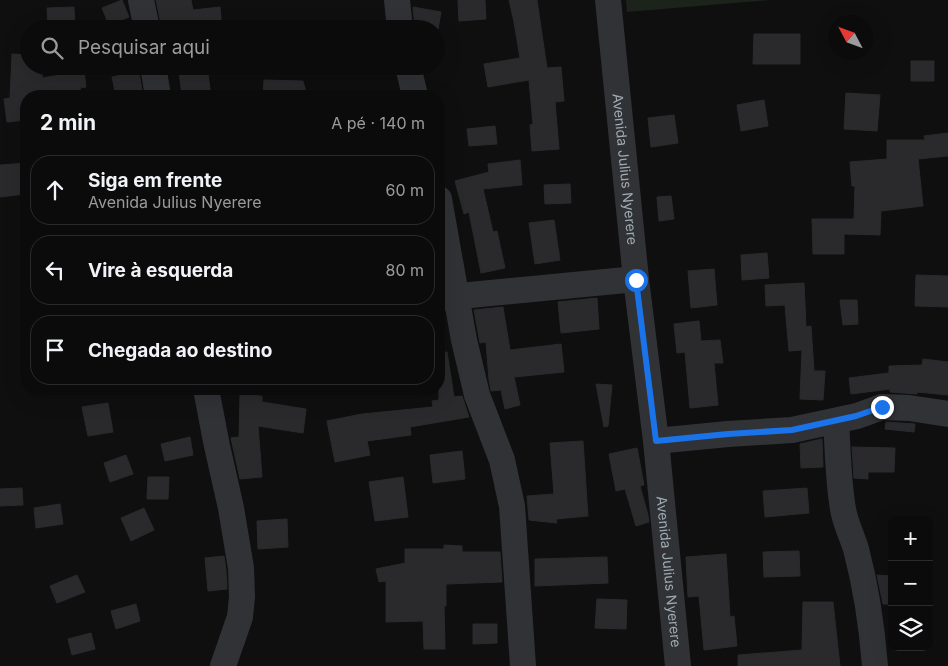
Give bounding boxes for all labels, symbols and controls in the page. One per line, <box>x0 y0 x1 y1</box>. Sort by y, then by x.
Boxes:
north arrow <box>828 15 873 60</box>
search box <box>20 20 445 75</box>
icon: search <box>38 34 66 62</box>
text: Pesquisar aqui <box>78 36 210 59</box>
street label: Avenida Julius Nyerere <box>609 93 642 246</box>
text: 2 min <box>40 110 96 135</box>
text: A pé · 140 m <box>331 113 425 133</box>
text: Siga em frente <box>88 169 222 192</box>
icon: ahead <box>41 176 69 204</box>
text: 60 m <box>385 180 424 200</box>
text: Avenida Julius Nyerere <box>88 192 262 212</box>
icon: left <box>41 256 69 284</box>
text: Vire à esquerda <box>88 259 233 282</box>
text: 80 m <box>385 260 424 280</box>
route start <box>625 269 648 292</box>
icon: arrive <box>41 336 69 364</box>
text: Chegada ao destino <box>88 339 272 362</box>
route end <box>871 396 894 419</box>
street label: Avenida Julius Nyerere <box>653 495 685 648</box>
map controls <box>888 516 933 651</box>
button: + <box>888 516 933 561</box>
button: − <box>888 561 933 606</box>
button: layers <box>888 606 933 651</box>

